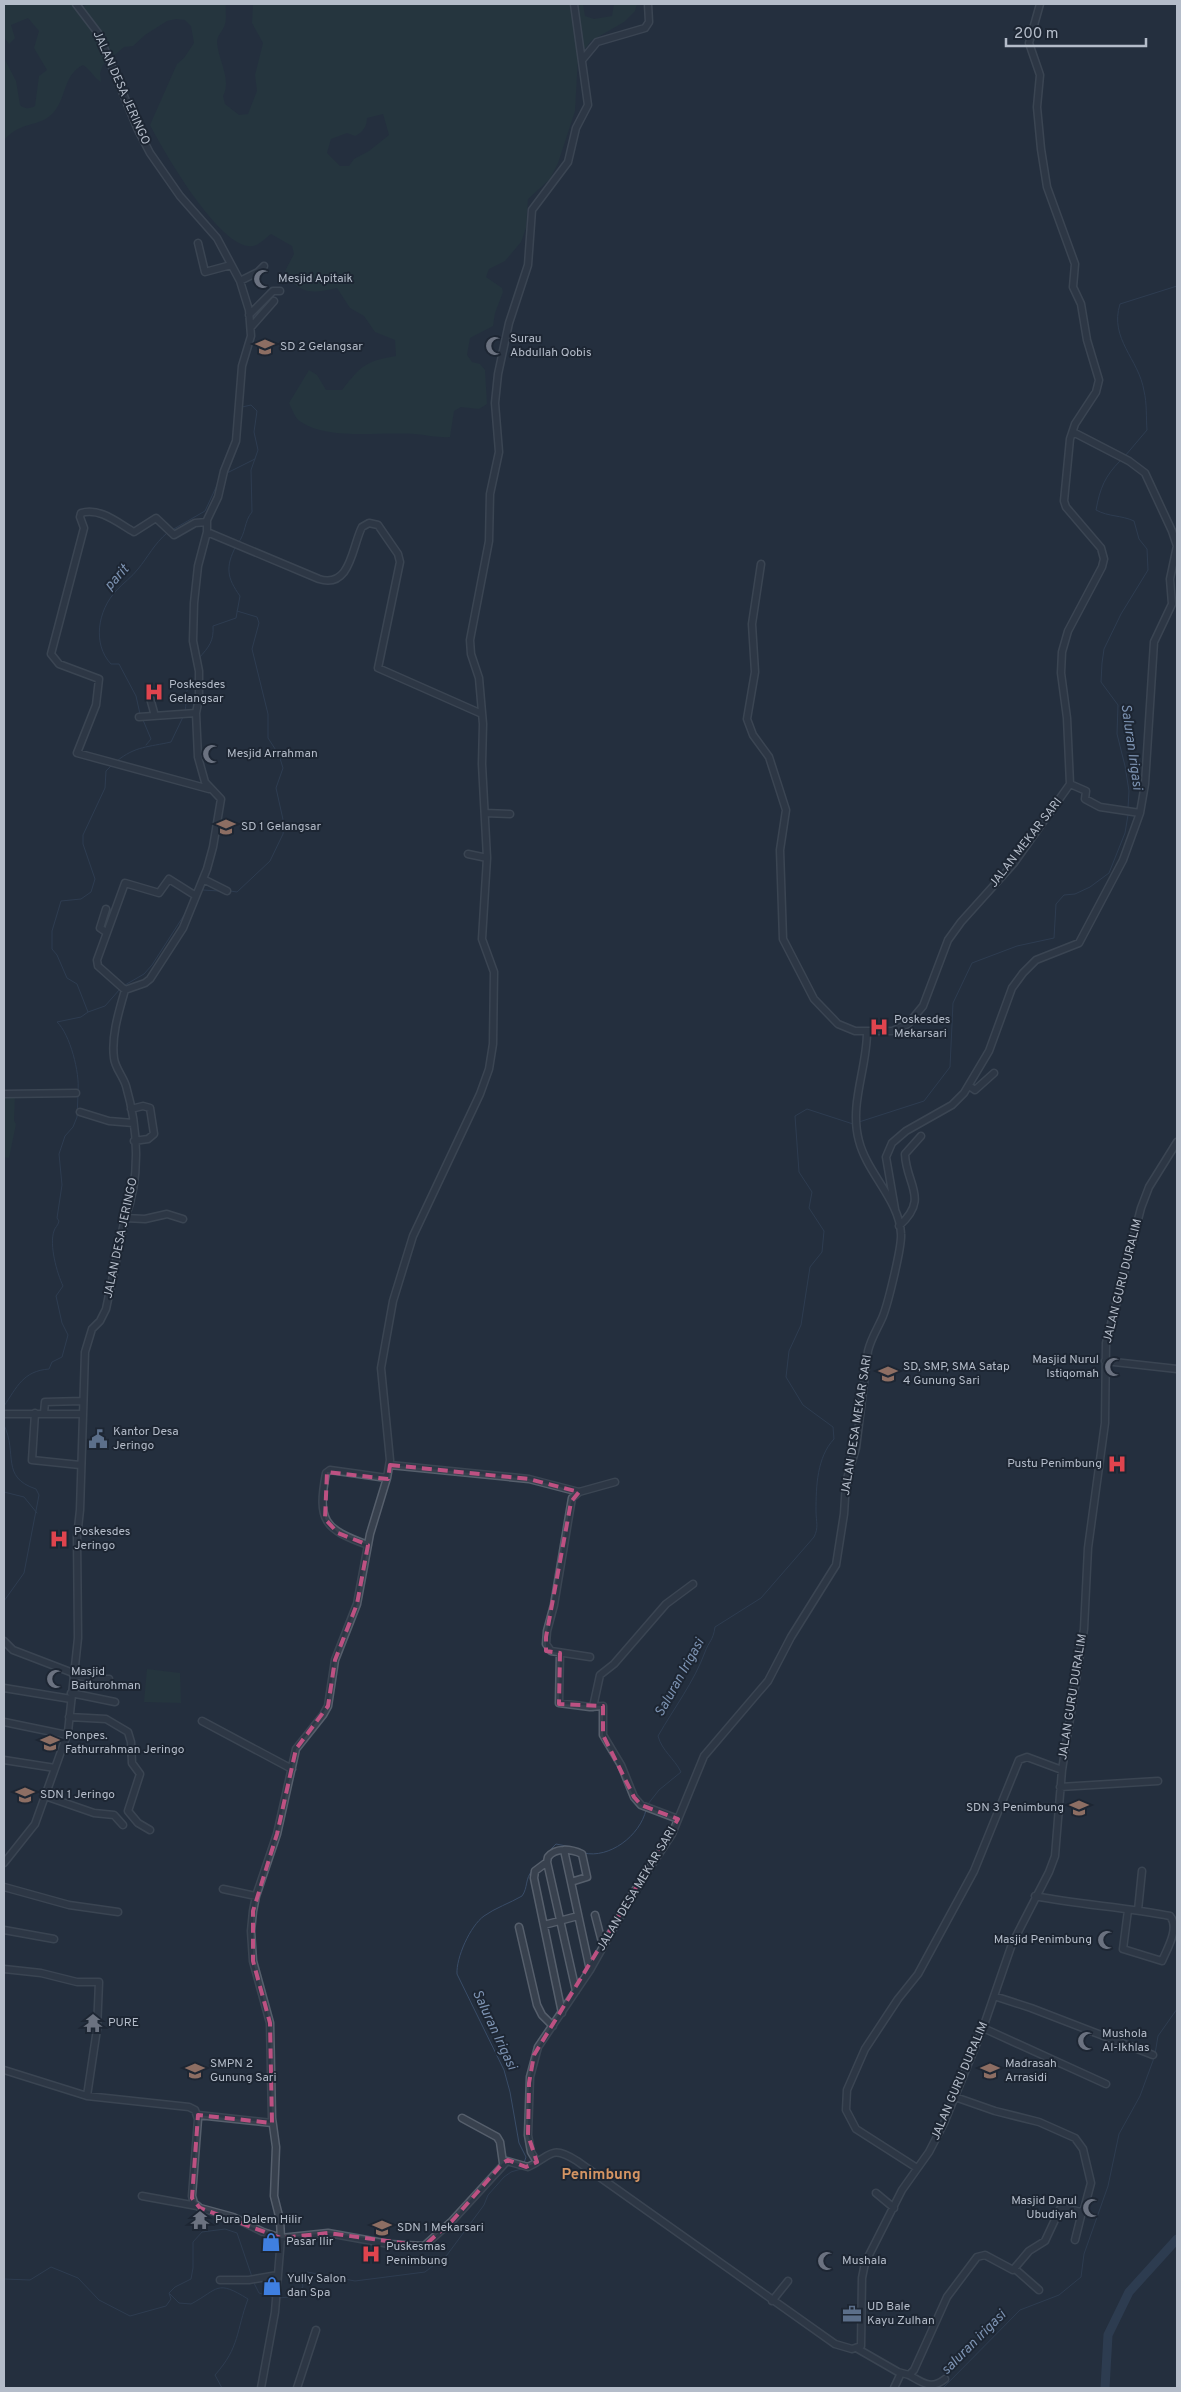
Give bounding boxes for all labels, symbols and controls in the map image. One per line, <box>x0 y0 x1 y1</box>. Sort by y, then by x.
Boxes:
scale bar <box>1006 15 1146 47</box>
text: 200 m <box>1014 25 1059 44</box>
street label: JALAN DESA JERINGO <box>89 28 153 148</box>
mosque icon: Mesjid Apitaik <box>252 268 274 290</box>
place label: Mesjid Apitaik <box>278 271 353 287</box>
place label: Surau Abdullah Qobis <box>510 331 592 361</box>
mosque icon: Surau Abdullah Qobis <box>484 335 506 357</box>
school or university icon: SD 2 Gelangsar <box>254 336 276 358</box>
place label: SD 2 Gelangsar <box>280 339 363 355</box>
water label: parit <box>101 561 134 594</box>
place label: Poskesdes Gelangsar <box>169 677 225 707</box>
hospital icon: Poskesdes Gelangsar <box>143 681 165 703</box>
water label: Saluran Irigasi <box>1117 703 1146 793</box>
mosque icon: Mesjid Arrahman <box>201 743 223 765</box>
place label: Mesjid Arrahman <box>227 746 318 762</box>
street label: JALAN MEKAR SARI <box>986 795 1066 891</box>
school or university icon: SD 1 Gelangsar <box>215 816 237 838</box>
place label: SD 1 Gelangsar <box>241 819 321 835</box>
place label: Poskesdes Mekarsari <box>894 1012 950 1042</box>
hospital icon: Poskesdes Mekarsari <box>868 1016 890 1038</box>
street label: JALAN DESA JERINGO <box>100 1176 142 1300</box>
street label: JALAN GURU DURALIM <box>1100 1217 1146 1345</box>
place label: Masjid Nurul Istiqomah <box>1032 1352 1099 1382</box>
street label: JALAN DESA MEKAR SARI <box>838 1354 876 1496</box>
mosque icon: Masjid Nurul Istiqomah <box>1103 1356 1125 1378</box>
place label: SD, SMP, SMA Satap 4 Gunung Sari <box>903 1359 1010 1389</box>
school or university icon: SD, SMP, SMA Satap 4 Gunung Sari <box>877 1363 899 1385</box>
place label: Kantor Desa Jeringo <box>113 1424 179 1454</box>
public building icon: Kantor Desa Jeringo <box>87 1428 109 1450</box>
hospital icon: Pustu Penimbung <box>1106 1453 1128 1475</box>
place label: Pustu Penimbung <box>1007 1456 1102 1472</box>
place label: Poskesdes Jeringo <box>74 1524 130 1554</box>
hospital icon: Poskesdes Jeringo <box>48 1528 70 1550</box>
street label: JALAN GURU DURALIM <box>1055 1633 1091 1761</box>
water label: Saluran Irigasi <box>652 1635 709 1720</box>
place label: Masjid Baiturohman <box>71 1664 141 1694</box>
mosque icon: Masjid Baiturohman <box>45 1668 67 1690</box>
place label: Ponpes. Fathurrahman Jeringo <box>65 1728 185 1758</box>
school or university icon: Ponpes. Fathurrahman Jeringo <box>39 1732 61 1754</box>
school or university icon: SDN 1 Jeringo <box>14 1784 36 1806</box>
place label: SDN 1 Jeringo <box>40 1787 115 1803</box>
school or university icon: SDN 3 Penimbung <box>1068 1797 1090 1819</box>
place label: SDN 3 Penimbung <box>966 1800 1064 1816</box>
street label: JALAN DESA MEKAR SARI <box>594 1824 680 1954</box>
mosque icon: Masjid Penimbung <box>1096 1929 1118 1951</box>
place label: Masjid Penimbung <box>994 1932 1092 1948</box>
water label: Saluran Irigasi <box>468 1987 521 2074</box>
temple icon: PURE <box>82 2012 104 2034</box>
place label: PURE <box>108 2015 139 2031</box>
street label: JALAN GURU DURALIM <box>928 2019 992 2143</box>
place label: Mushola Al-Ikhlas <box>1102 2026 1150 2056</box>
mosque icon: Mushola Al-Ikhlas <box>1076 2030 1098 2052</box>
place label: SMPN 2 Gunung Sari <box>210 2056 277 2086</box>
place label: Madrasah Arrasidi <box>1005 2056 1057 2086</box>
school or university icon: SMPN 2 Gunung Sari <box>184 2060 206 2082</box>
school or university icon: Madrasah Arrasidi <box>979 2060 1001 2082</box>
district label: Penimbung <box>561 2166 641 2185</box>
place label: Masjid Darul Ubudiyah <box>1011 2193 1077 2223</box>
mosque icon: Masjid Darul Ubudiyah <box>1081 2197 1103 2219</box>
temple icon: Pura Dalem Hilir <box>189 2209 211 2231</box>
place label: Pura Dalem Hilir <box>215 2212 302 2228</box>
school or university icon: SDN 1 Mekarsari <box>371 2217 393 2239</box>
place label: SDN 1 Mekarsari <box>397 2220 484 2236</box>
shop icon: Pasar Ilir <box>260 2231 282 2253</box>
place label: Pasar Ilir <box>286 2234 334 2250</box>
place label: Puskesmas Penimbung <box>386 2239 447 2269</box>
hospital icon: Puskesmas Penimbung <box>360 2243 382 2265</box>
mosque icon: Mushala <box>816 2250 838 2272</box>
place label: Mushala <box>842 2253 887 2269</box>
place label: Yully Salon dan Spa <box>287 2271 346 2301</box>
shop icon: Yully Salon dan Spa <box>261 2275 283 2297</box>
place label: UD Bale Kayu Zulhan <box>867 2299 935 2329</box>
office icon: UD Bale Kayu Zulhan <box>841 2303 863 2325</box>
water label: saluran irigasi <box>938 2306 1011 2379</box>

